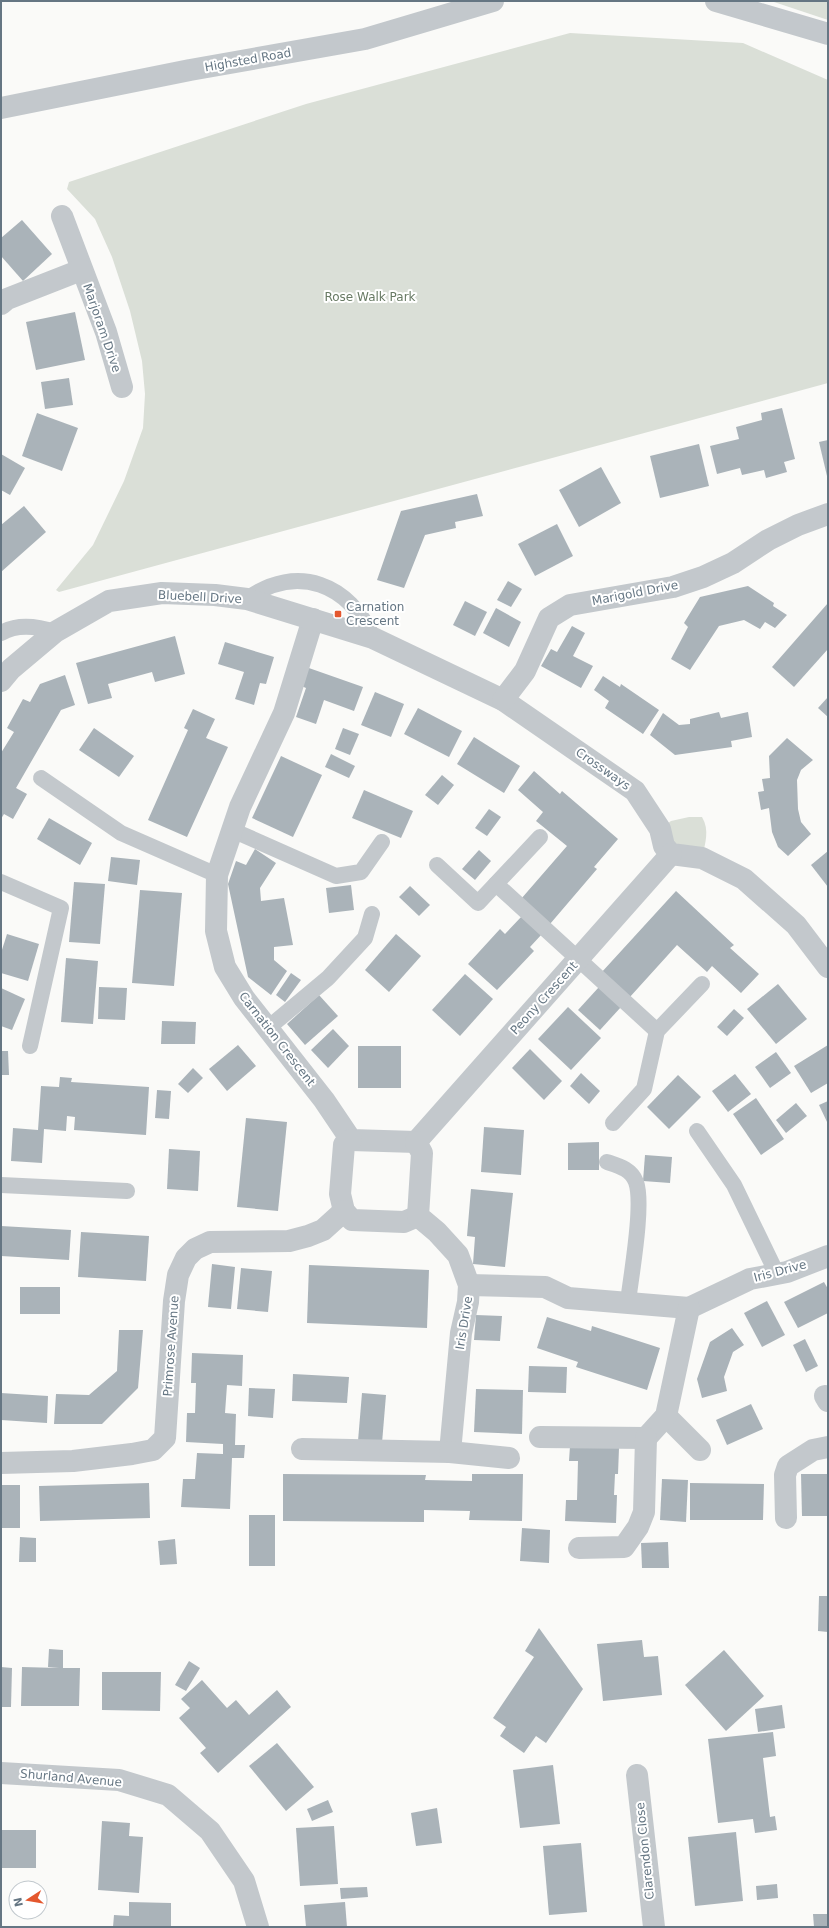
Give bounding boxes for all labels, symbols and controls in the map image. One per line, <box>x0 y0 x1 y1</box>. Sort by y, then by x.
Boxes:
street label: Highsted Road <box>204 46 292 74</box>
street label: Marjoram Drive <box>80 282 124 374</box>
park label: Rose Walk Park <box>324 290 416 304</box>
street label: Marigold Drive <box>591 578 679 608</box>
street label: Bluebell Drive <box>158 588 242 606</box>
place label: Carnation Crescent <box>346 600 404 628</box>
marker: Carnation Crescent <box>333 609 343 619</box>
street label: Crossways <box>573 745 633 793</box>
street label: Peony Crescent <box>508 959 581 1037</box>
street label: Carnation Crescent <box>236 989 318 1089</box>
street label: Iris Drive <box>752 1257 808 1285</box>
street label: Primrose Avenue <box>160 1295 182 1397</box>
street label: Iris Drive <box>453 1295 475 1351</box>
street label: Shurland Avenue <box>20 1767 122 1789</box>
street label: Clarendon Close <box>633 1802 657 1900</box>
north arrow <box>8 1880 48 1920</box>
text: N <box>11 1896 26 1908</box>

